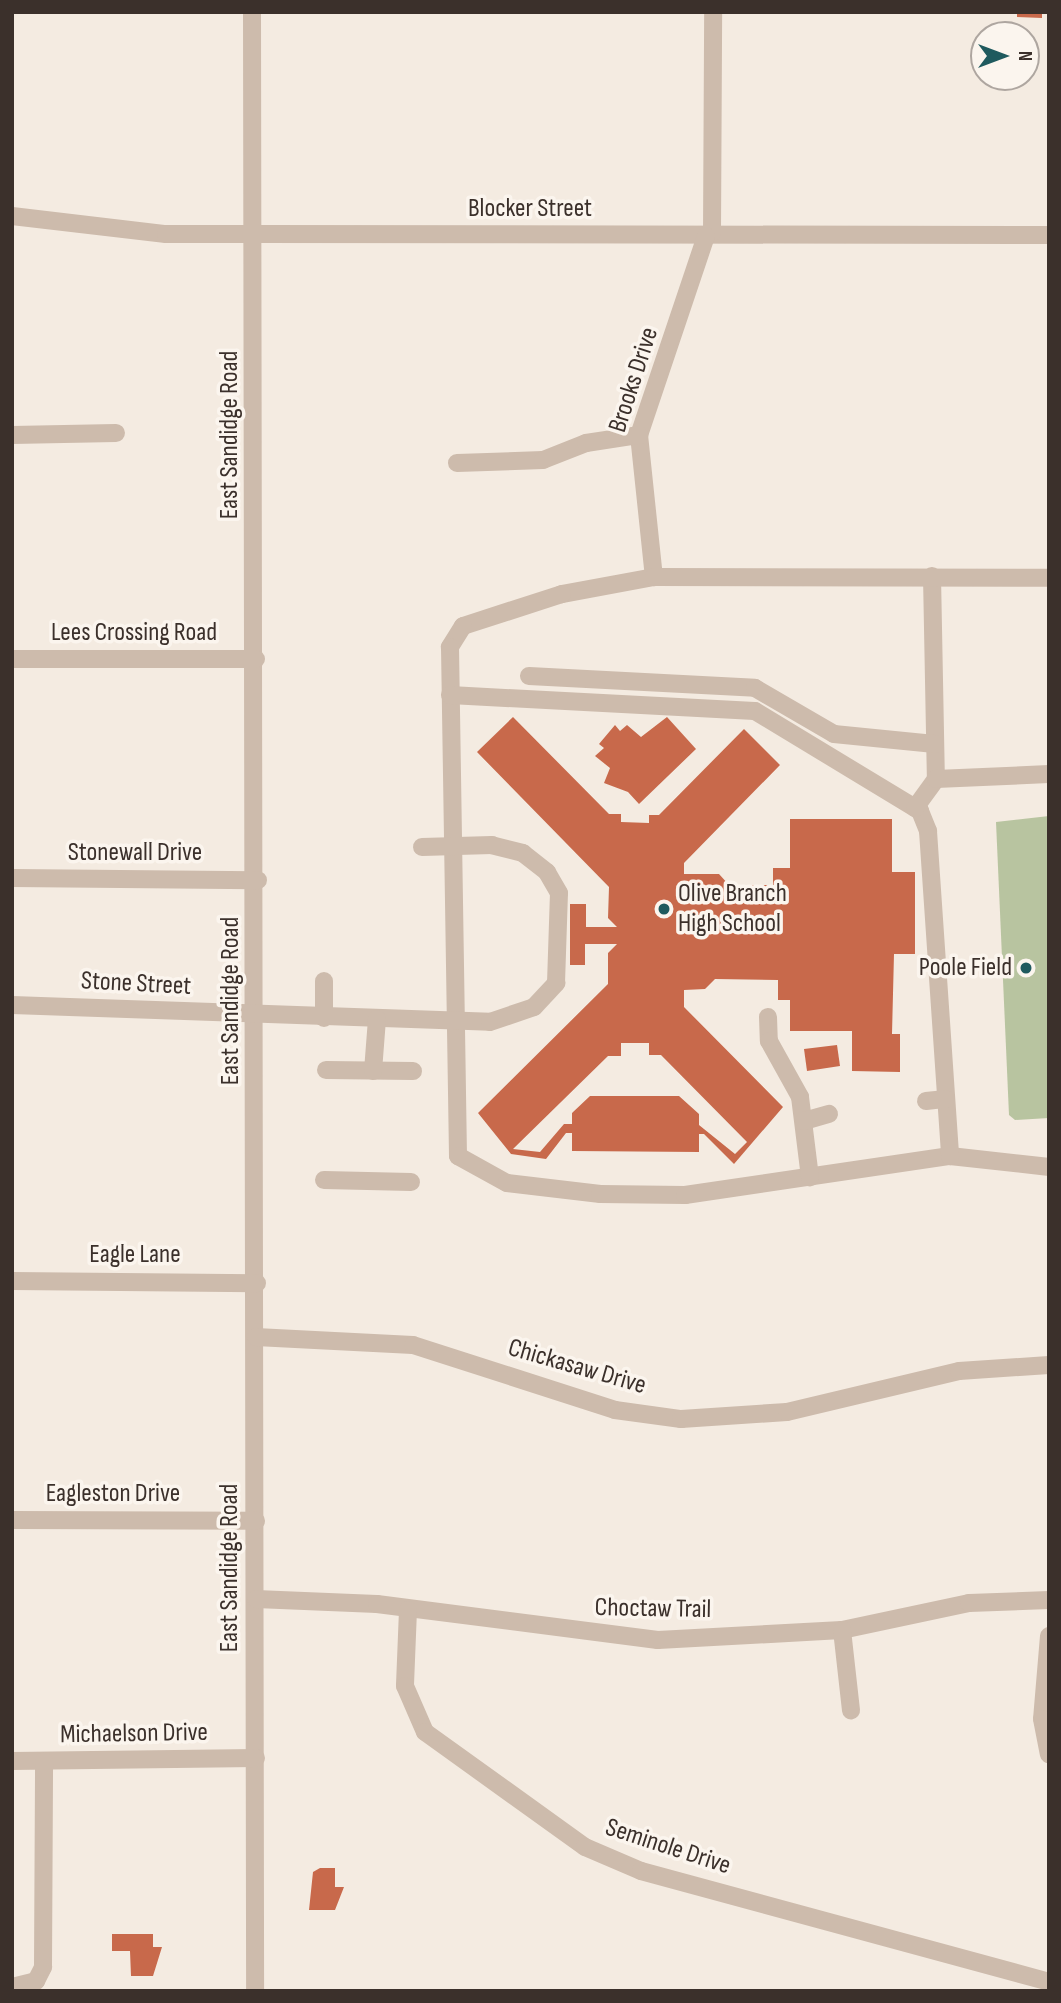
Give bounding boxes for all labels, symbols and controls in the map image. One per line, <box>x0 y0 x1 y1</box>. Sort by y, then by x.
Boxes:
north arrow <box>970 21 1040 91</box>
text: N <box>1013 51 1036 61</box>
street label: Blocker Street <box>468 193 592 225</box>
street label: Brooks Drive <box>602 324 666 436</box>
street label: East Sandidge Road <box>214 351 246 519</box>
street label: Lees Crossing Road <box>51 617 217 649</box>
street label: Stonewall Drive <box>68 837 202 869</box>
place label: Olive Branch High School <box>678 878 787 940</box>
marker: Olive Branch High School <box>656 901 672 917</box>
street label: East Sandidge Road <box>215 917 247 1085</box>
place label: Poole Field <box>919 952 1012 984</box>
marker: Poole Field <box>1018 960 1034 976</box>
street label: Stone Street <box>80 966 192 1002</box>
street label: Eagle Lane <box>89 1239 181 1271</box>
street label: Chickasaw Drive <box>504 1332 650 1402</box>
street label: Eagleston Drive <box>46 1478 180 1510</box>
street label: East Sandidge Road <box>214 1484 246 1652</box>
street label: Choctaw Trail <box>594 1592 712 1626</box>
street label: Michaelson Drive <box>60 1717 208 1751</box>
street label: Seminole Drive <box>601 1812 735 1882</box>

